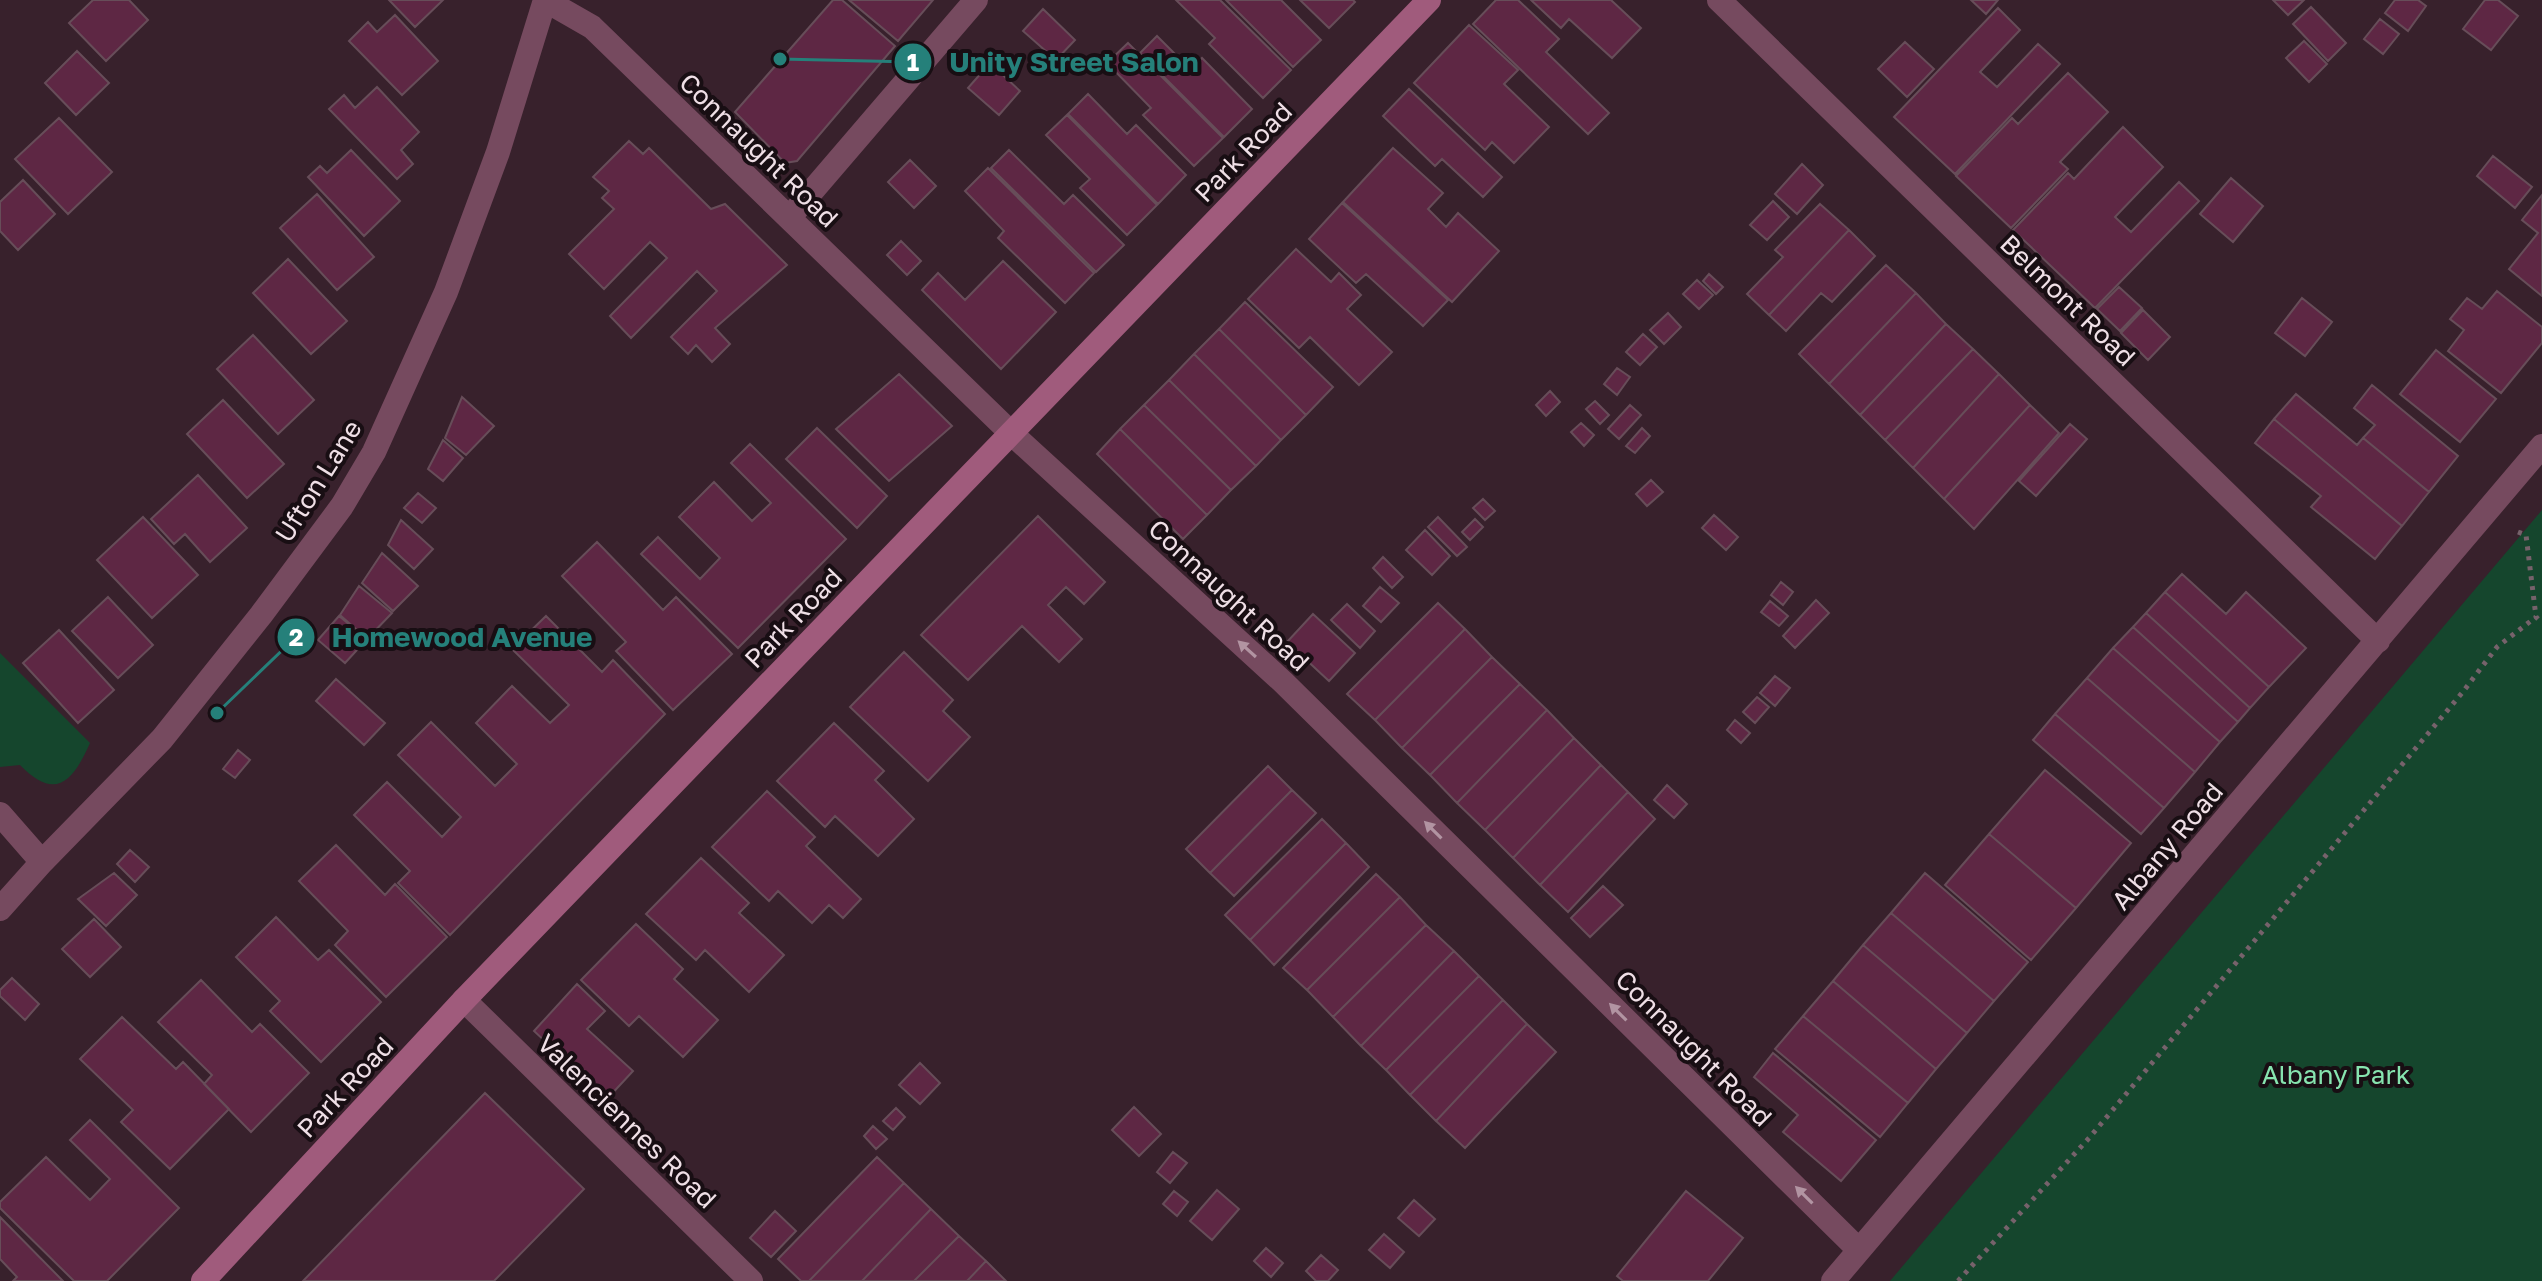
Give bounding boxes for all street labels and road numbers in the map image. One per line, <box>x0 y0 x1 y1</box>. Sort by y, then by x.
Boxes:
street label: Connaught Road <box>673 67 845 233</box>
street label: Park Road <box>1188 96 1298 208</box>
street label: Belmont Road <box>1994 228 2142 372</box>
street label: Ufton Lane <box>268 414 368 548</box>
street label: Connaught Road <box>1142 513 1316 677</box>
street label: Park Road <box>738 562 848 674</box>
street label: Albany Road <box>2105 776 2229 916</box>
street label: Connaught Road <box>1609 963 1779 1133</box>
street label: Valenciennes Road <box>531 1028 723 1214</box>
street label: Park Road <box>291 1030 399 1144</box>

